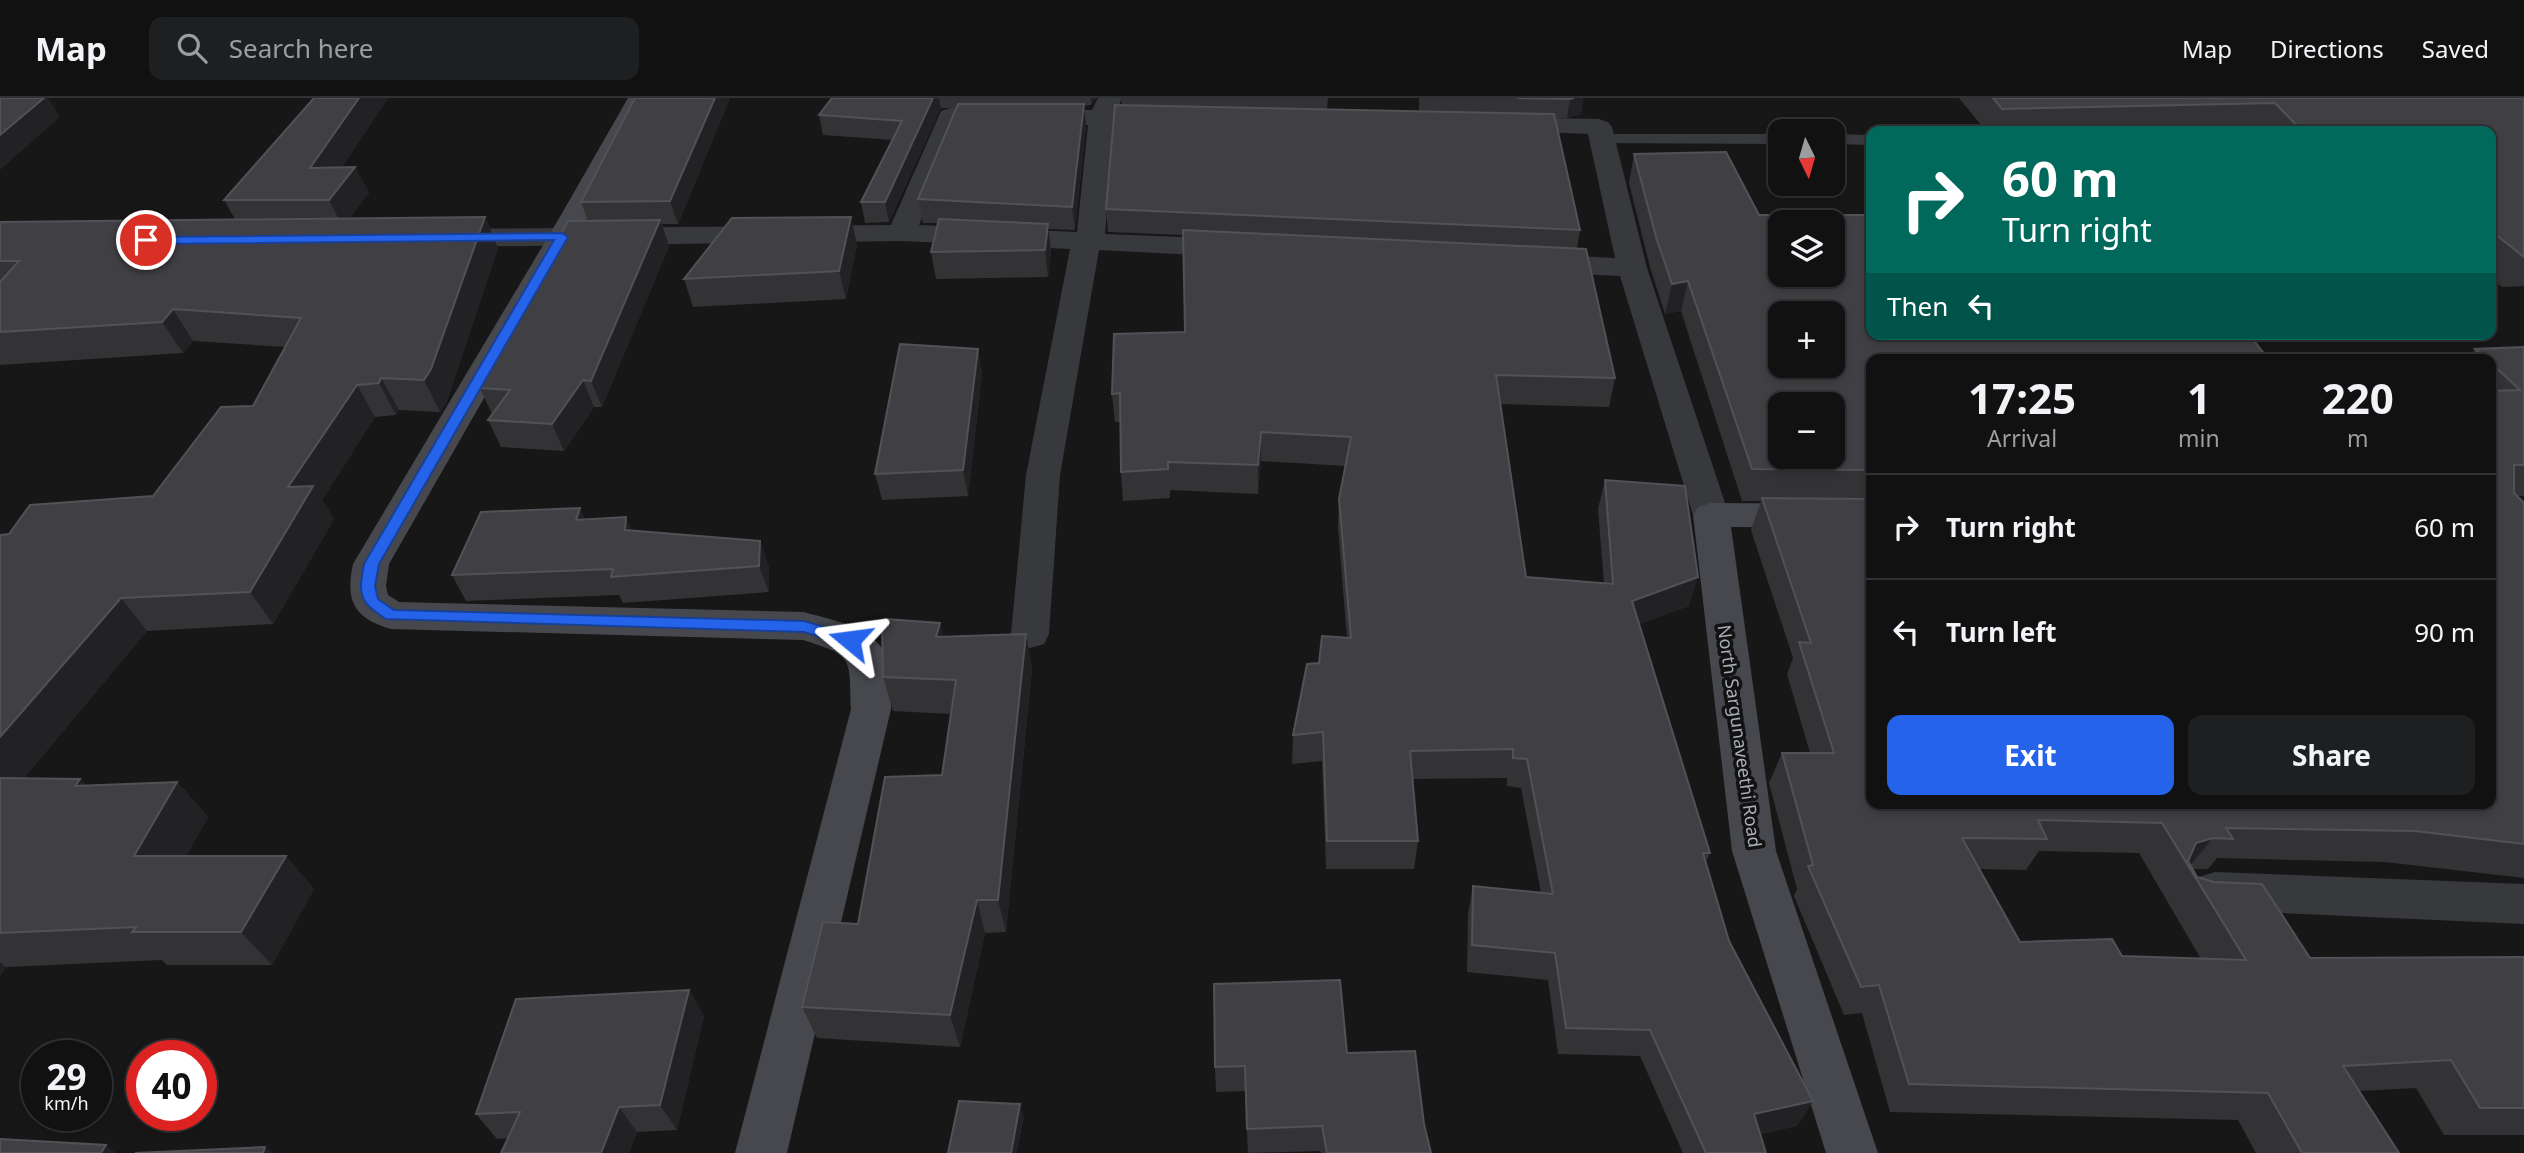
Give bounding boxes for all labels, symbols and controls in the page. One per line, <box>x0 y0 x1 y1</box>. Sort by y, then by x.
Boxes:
search box <box>149 17 639 80</box>
text: Map <box>35 26 107 71</box>
icon: search <box>173 29 211 67</box>
text: Search here <box>229 30 373 66</box>
text: Map <box>2182 32 2232 65</box>
text: Directions <box>2270 32 2384 65</box>
text: Saved <box>2422 32 2489 65</box>
north arrow <box>1768 119 1844 196</box>
map controls <box>1768 119 1845 469</box>
text: 60 m <box>2002 145 2119 211</box>
icon: right <box>1887 154 1978 245</box>
text: Turn right <box>2002 208 2152 251</box>
pin <box>116 210 176 270</box>
button: layers <box>1768 210 1845 287</box>
icon: arrive <box>127 221 165 259</box>
icon: left <box>1962 287 2000 325</box>
text: Then <box>1887 288 1948 324</box>
button: + <box>1768 301 1845 378</box>
text: 17:25 <box>1968 369 2076 426</box>
text: 1 <box>2187 369 2211 426</box>
text: 220 <box>2322 369 2394 426</box>
button: − <box>1768 392 1845 469</box>
text: Arrival <box>1987 422 2057 454</box>
text: min <box>2178 422 2220 454</box>
text: m <box>2347 422 2369 454</box>
icon: right <box>1887 508 1925 546</box>
text: Turn right <box>1946 509 2076 545</box>
text: 60 m <box>2414 509 2475 545</box>
position arrow <box>813 603 887 677</box>
icon: left <box>1887 613 1925 651</box>
text: Turn left <box>1946 614 2057 650</box>
text: 90 m <box>2414 614 2475 650</box>
street label: North Sargunaveethi Road <box>1712 623 1768 849</box>
button: Exit <box>1887 715 2174 795</box>
button: Share <box>2188 715 2475 795</box>
speed limit sign: 40 <box>126 1040 217 1131</box>
text: 29 <box>46 1053 87 1100</box>
text: km/h <box>44 1091 89 1115</box>

